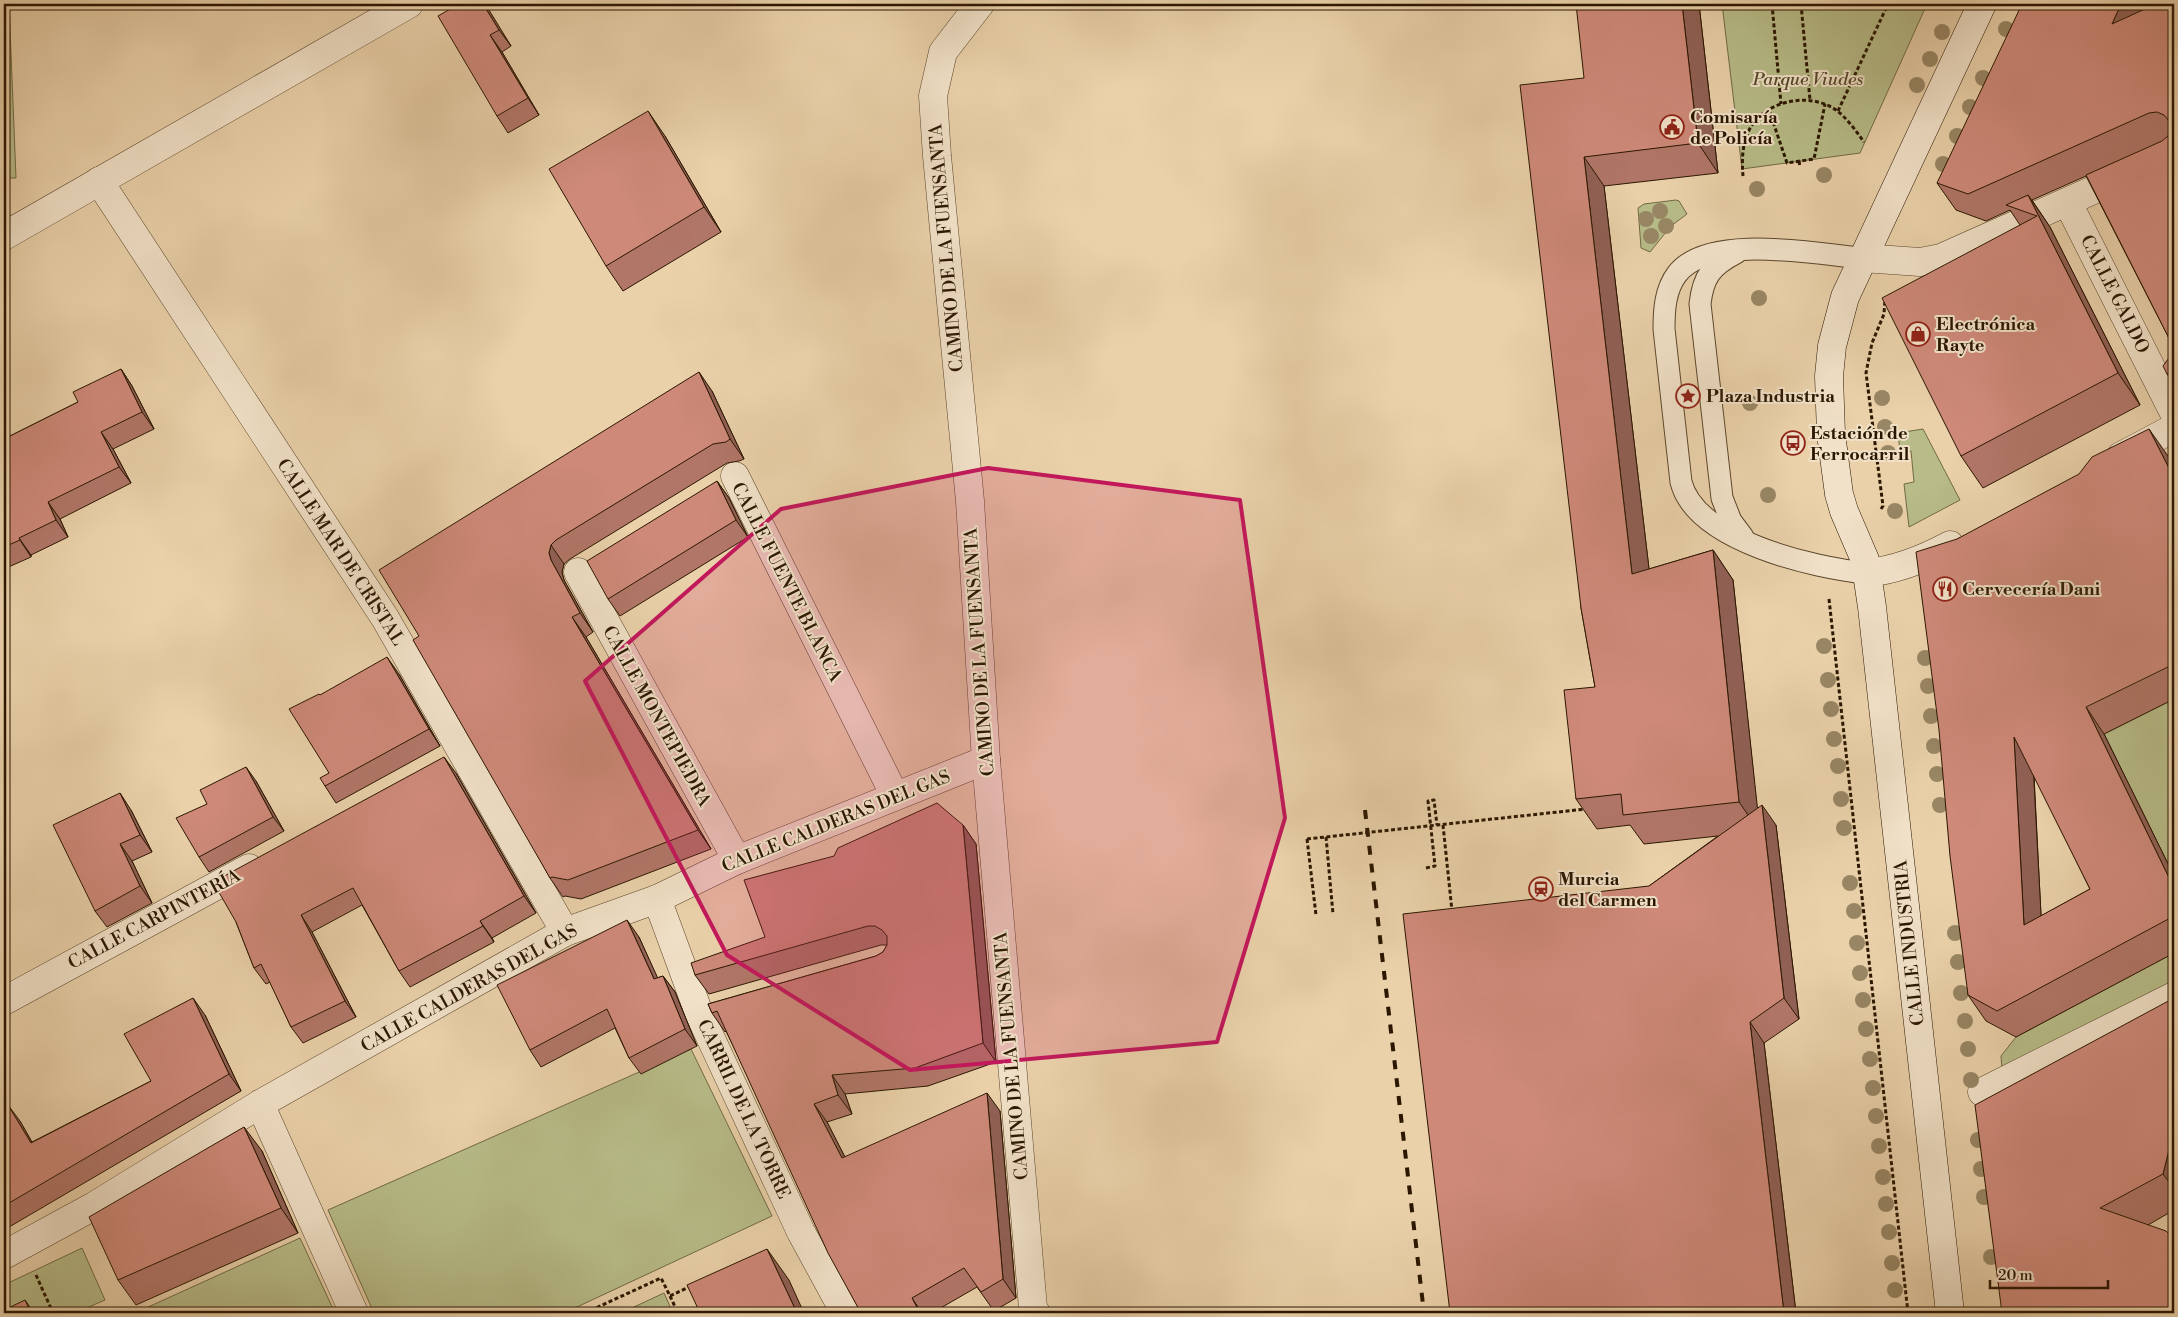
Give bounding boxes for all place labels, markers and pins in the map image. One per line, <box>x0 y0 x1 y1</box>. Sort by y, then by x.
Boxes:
place label: Comisaría de Policía <box>1690 106 1778 150</box>
public building icon: Comisaría de Policía <box>1659 114 1685 140</box>
place label: Electrónica Rayte <box>1936 313 2036 357</box>
shop icon: Electrónica Rayte <box>1905 321 1931 347</box>
place icon: Plaza Industria <box>1675 383 1701 409</box>
place label: Plaza Industria <box>1706 385 1835 408</box>
place label: Estación de Ferrocarril <box>1810 422 1909 466</box>
bus stop icon: Estación de Ferrocarril <box>1780 430 1806 456</box>
restaurant icon: Cervecería Dani <box>1932 576 1958 602</box>
place label: Cervecería Dani <box>1962 578 2100 601</box>
place label: Murcia del Carmen <box>1558 868 1657 912</box>
station icon: Murcia del Carmen <box>1528 876 1554 902</box>

